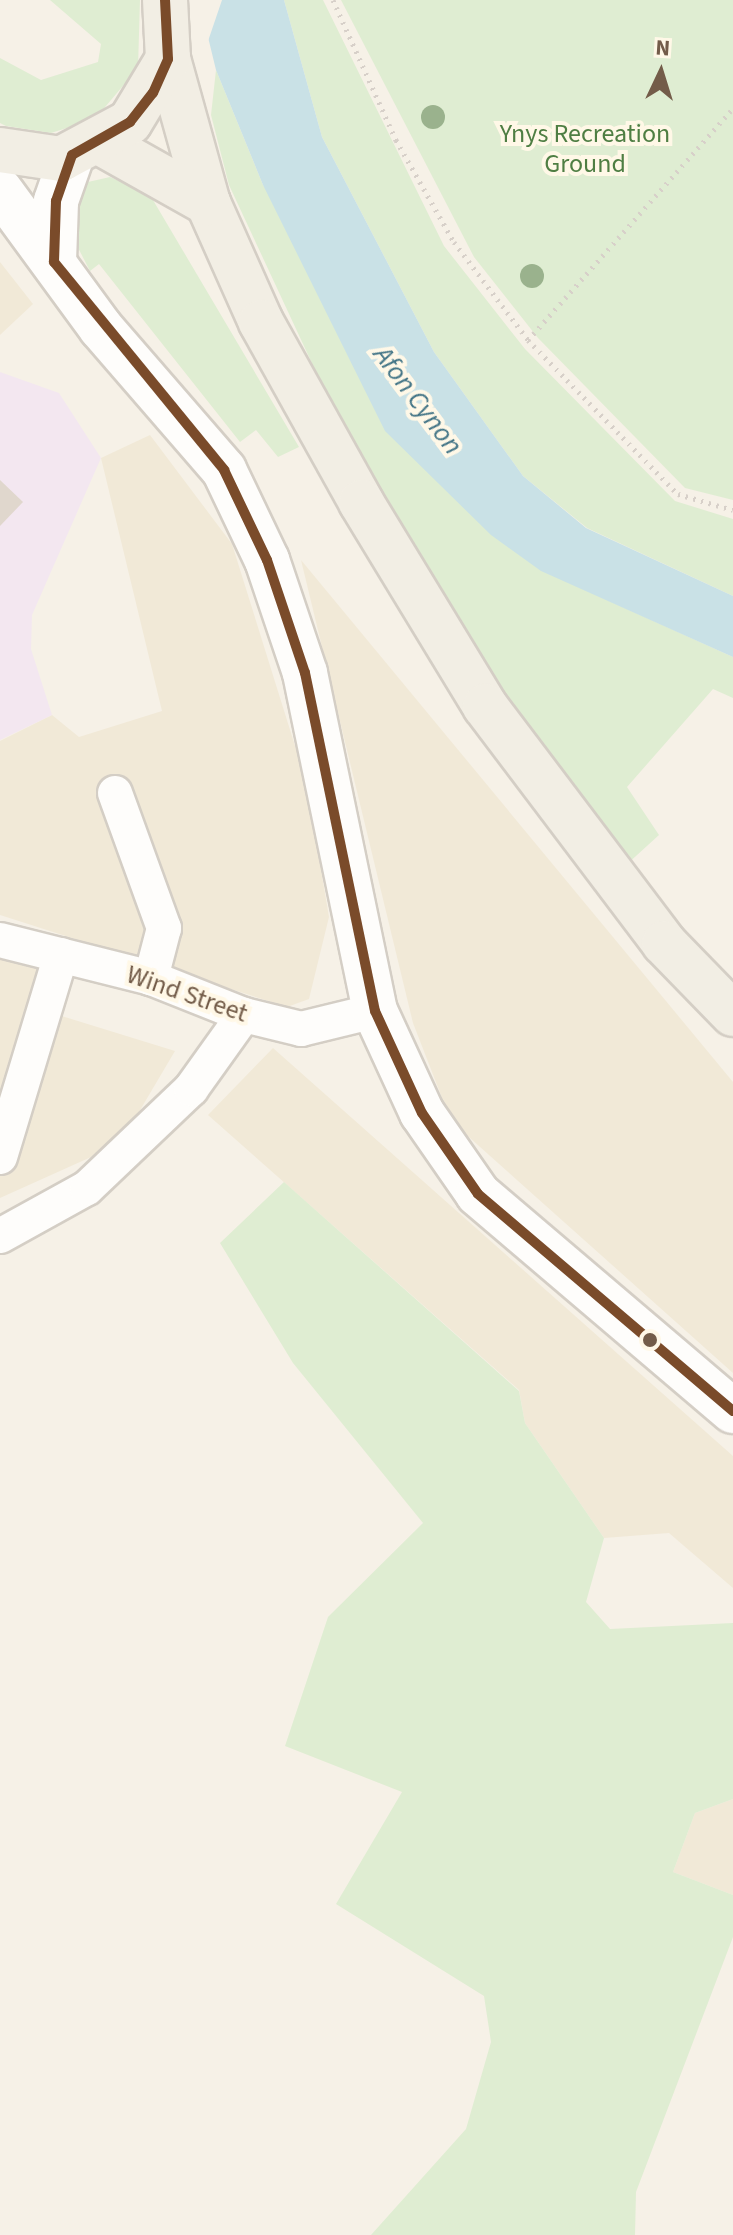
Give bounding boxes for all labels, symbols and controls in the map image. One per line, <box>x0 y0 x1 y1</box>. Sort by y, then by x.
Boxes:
north arrow <box>621 32 701 112</box>
text: N <box>654 32 671 65</box>
park label: Ynys Recreation Ground <box>500 118 670 180</box>
water label: Afon Cynon <box>366 339 470 461</box>
street label: Wind Street <box>122 959 252 1029</box>
unlabelled marker <box>642 1332 658 1348</box>

